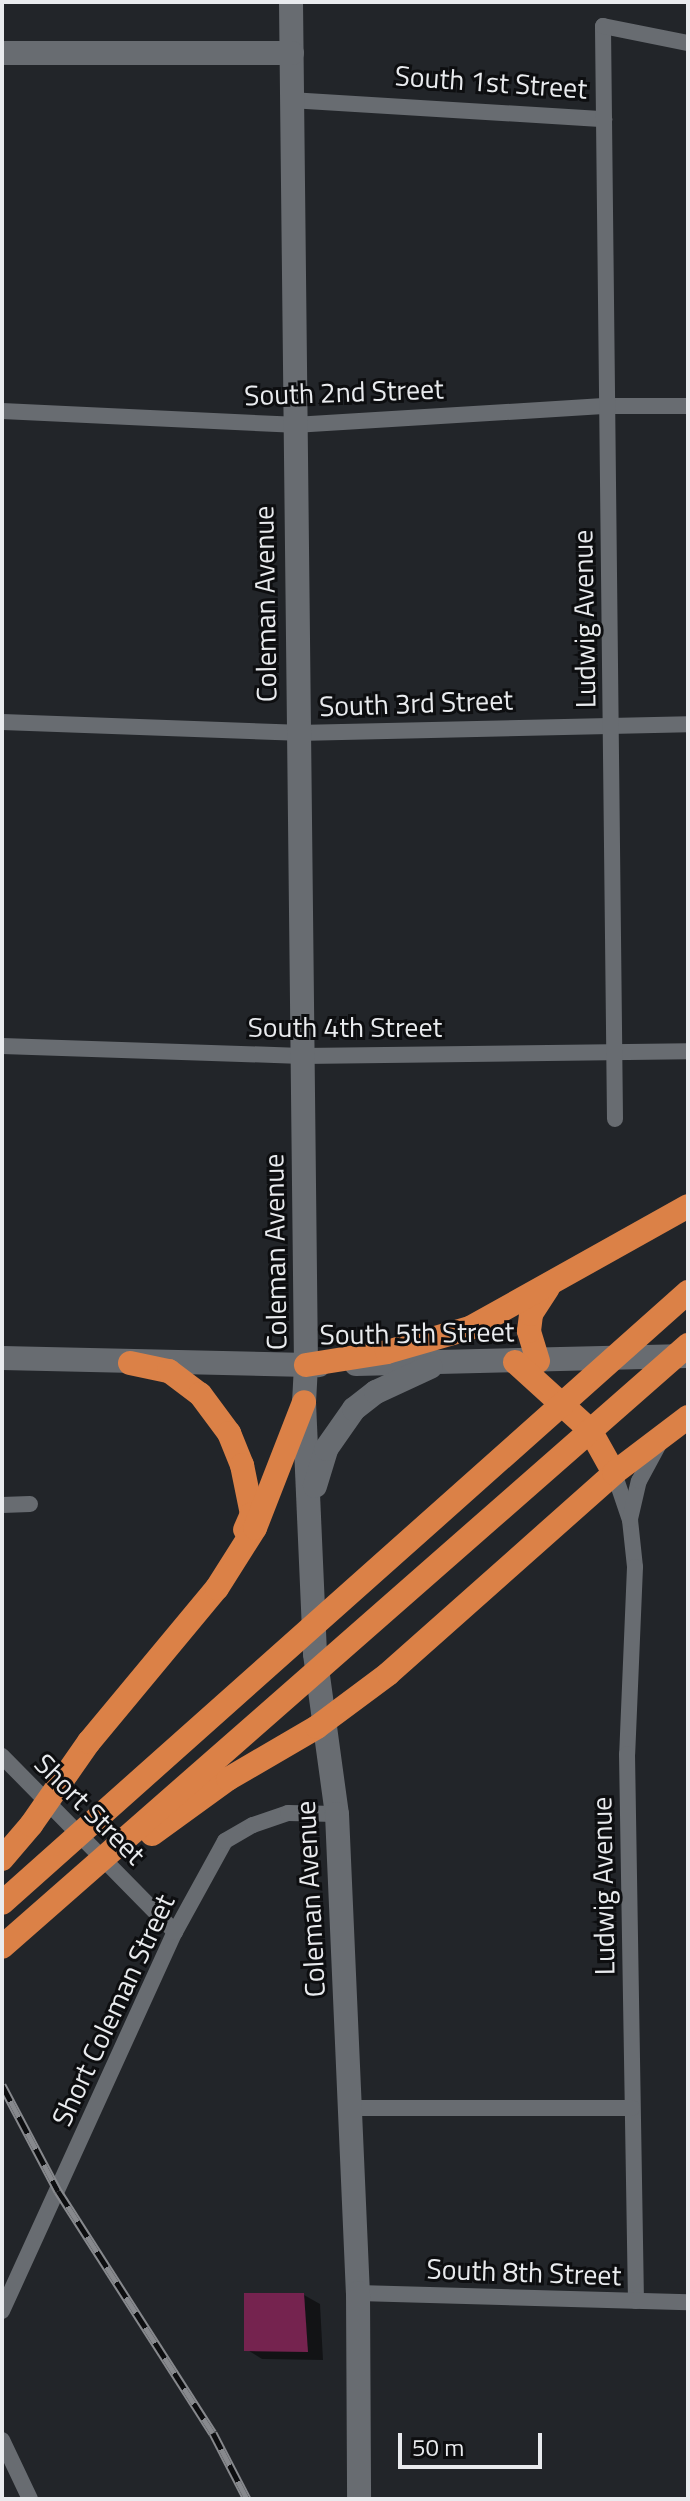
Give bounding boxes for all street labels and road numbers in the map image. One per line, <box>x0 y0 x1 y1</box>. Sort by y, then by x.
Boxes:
street label: South 1st Street <box>394 59 588 105</box>
street label: South 2nd Street <box>244 372 444 412</box>
street label: Coleman Avenue <box>246 505 284 703</box>
street label: Ludwig Avenue <box>566 529 602 709</box>
street label: South 3rd Street <box>318 683 514 723</box>
street label: South 4th Street <box>248 1010 442 1044</box>
street label: Coleman Avenue <box>256 1153 294 1351</box>
street label: South 5th Street <box>319 1315 515 1351</box>
street label: Short Street <box>28 1747 152 1871</box>
street label: Ludwig Avenue <box>585 1796 621 1976</box>
street label: Coleman Avenue <box>288 1800 332 1998</box>
street label: Short Coleman Street <box>45 1889 181 2131</box>
street label: South 8th Street <box>426 2252 622 2292</box>

